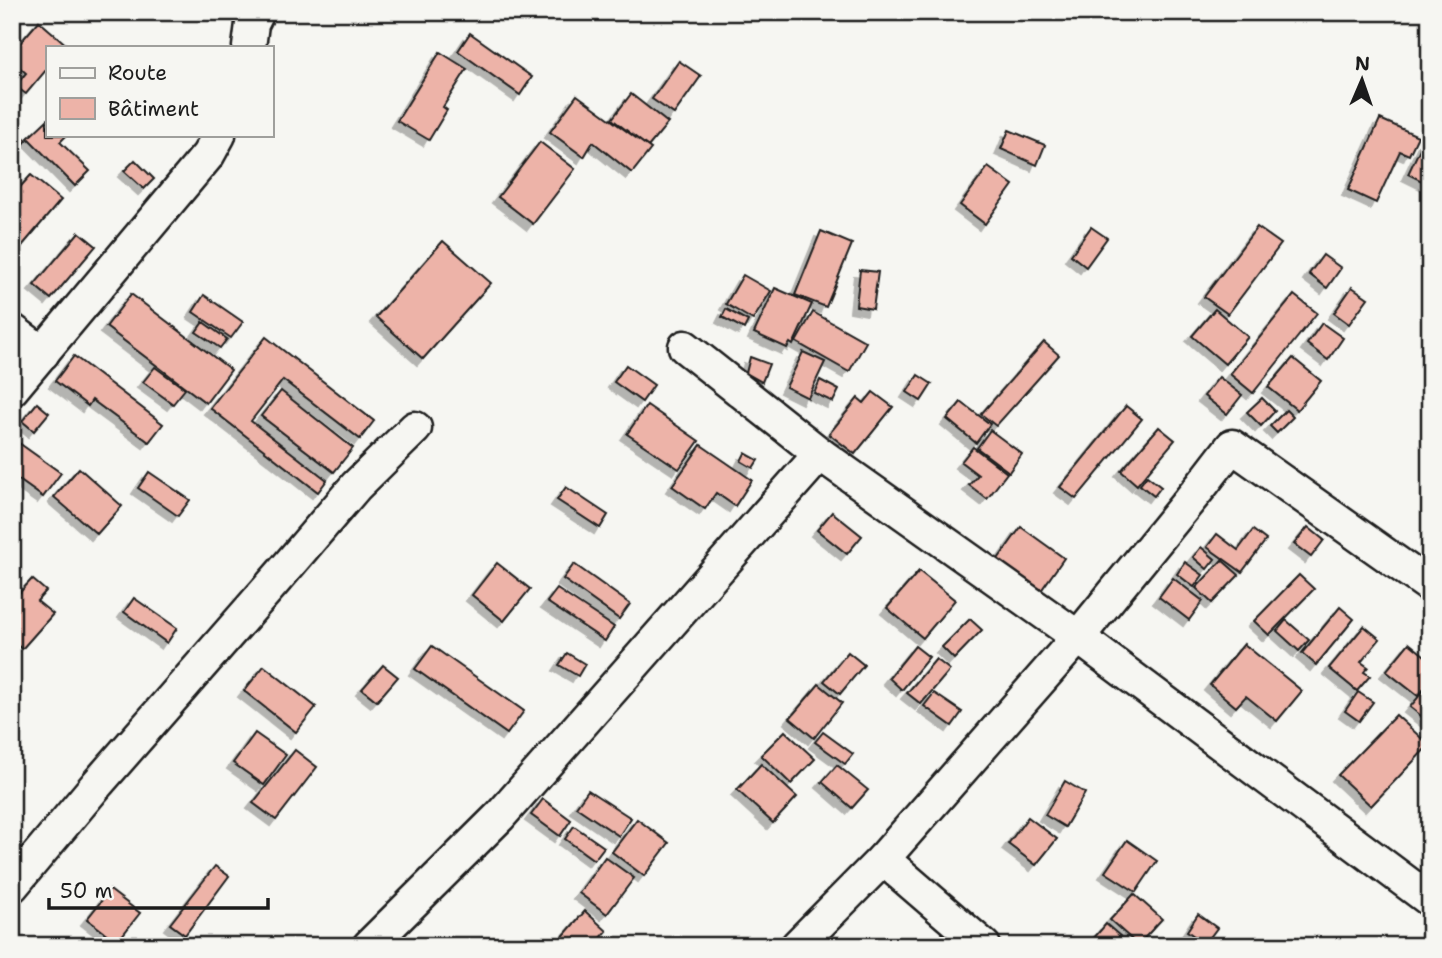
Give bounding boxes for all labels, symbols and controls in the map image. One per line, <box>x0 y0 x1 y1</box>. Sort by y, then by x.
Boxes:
legend <box>46 46 273 136</box>
north arrow <box>1326 46 1396 116</box>
text: N <box>1355 51 1371 76</box>
text: Route <box>108 59 167 87</box>
text: Bâtiment <box>108 95 199 123</box>
scale bar <box>49 867 268 911</box>
text: 50 m <box>60 877 113 905</box>

